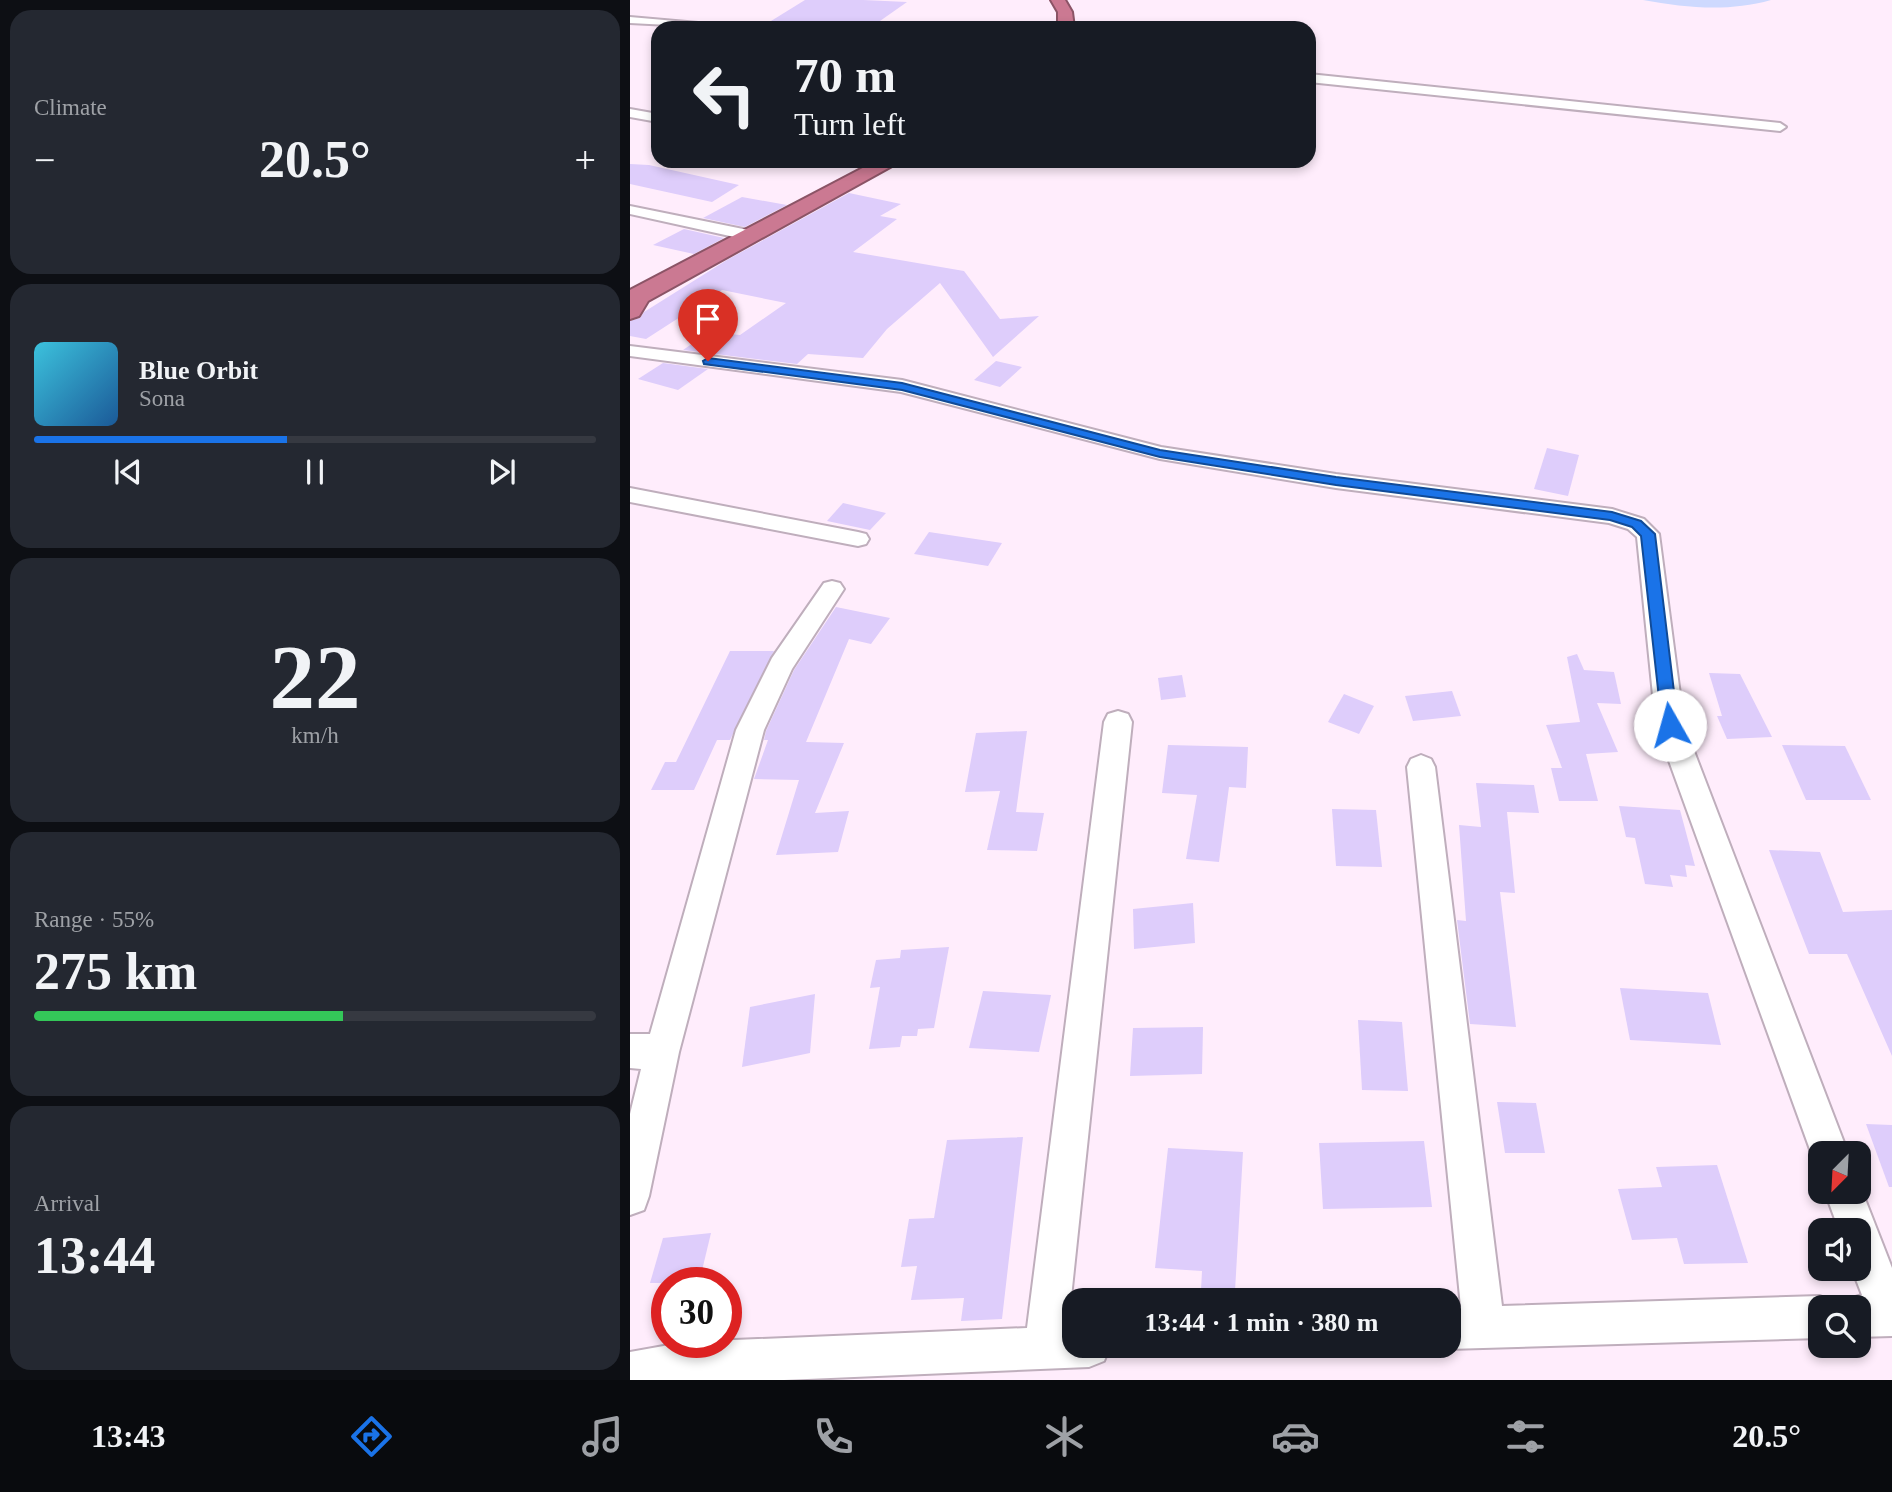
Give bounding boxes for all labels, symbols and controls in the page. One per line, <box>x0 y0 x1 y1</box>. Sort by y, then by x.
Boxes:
text: 70 m <box>794 48 896 103</box>
icon: left <box>679 49 770 140</box>
text: Climate <box>34 95 107 120</box>
text: Turn left <box>794 106 906 142</box>
text: 20.5° <box>259 131 371 188</box>
text: − <box>34 139 55 181</box>
text: + <box>575 139 596 181</box>
pin <box>678 289 738 361</box>
icon: arrive <box>689 300 727 338</box>
text: Blue Orbit <box>139 356 258 385</box>
text: Sona <box>139 386 185 411</box>
icon: previous <box>109 453 147 491</box>
icon: pause <box>296 453 334 491</box>
icon: next <box>483 453 521 491</box>
text: 22 <box>270 627 361 728</box>
position arrow <box>1633 688 1707 762</box>
text: km/h <box>291 723 339 748</box>
text: Range · 55% <box>34 907 154 932</box>
text: 275 km <box>34 943 197 1000</box>
north arrow <box>1808 1141 1871 1204</box>
map controls <box>1808 1141 1871 1358</box>
text: Arrival <box>34 1191 100 1216</box>
button: sound <box>1808 1218 1871 1281</box>
text: 13:44 <box>34 1227 155 1284</box>
speed limit sign: 30 <box>651 1267 742 1358</box>
button: search <box>1808 1295 1871 1358</box>
text: 13:44 · 1 min · 380 m <box>1145 1308 1379 1337</box>
icon: directions <box>347 1412 396 1461</box>
icon: music <box>578 1412 627 1461</box>
icon: phone <box>809 1412 858 1461</box>
icon: climate <box>1040 1412 1089 1461</box>
icon: car <box>1271 1412 1320 1461</box>
icon: filters <box>1501 1412 1550 1461</box>
text: 13:43 <box>91 1418 166 1454</box>
text: 20.5° <box>1732 1418 1801 1454</box>

